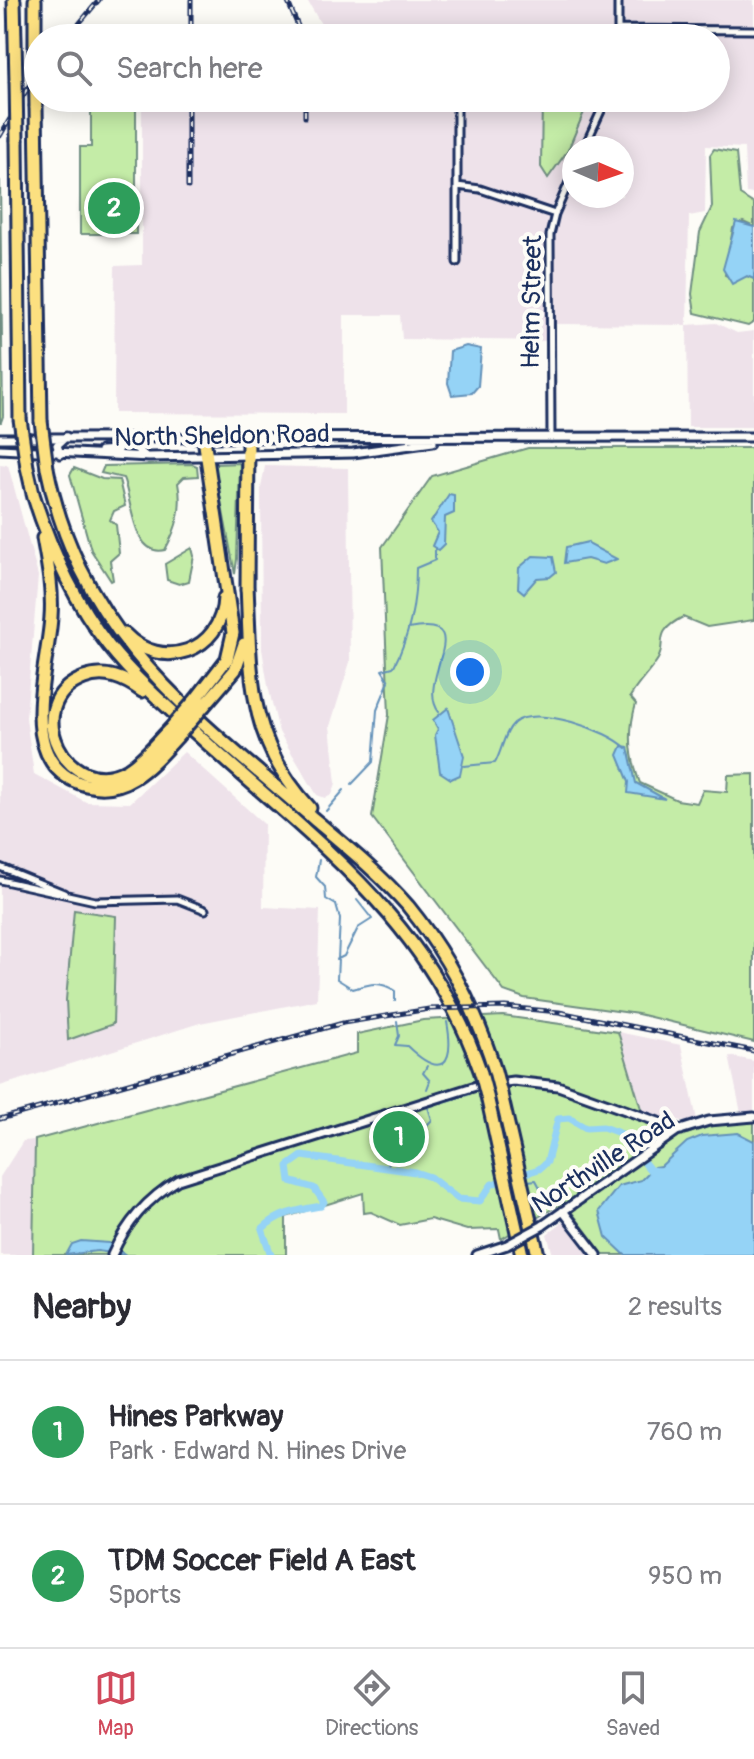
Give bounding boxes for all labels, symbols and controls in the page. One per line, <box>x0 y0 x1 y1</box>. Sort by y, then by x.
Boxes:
search box <box>24 24 730 112</box>
icon: search <box>52 46 96 90</box>
text: Search here <box>116 50 263 87</box>
north arrow <box>562 136 634 208</box>
pin: 2 <box>88 178 140 238</box>
street label: Helm Street <box>515 234 549 369</box>
street label: North Sheldon Road <box>114 418 330 454</box>
your location <box>450 652 490 692</box>
street label: Northville Road <box>526 1105 681 1221</box>
pin: 1 <box>373 1107 425 1167</box>
text: Nearby <box>32 1286 131 1329</box>
text: 2 results <box>628 1291 722 1323</box>
text: Hines Parkway <box>108 1398 283 1435</box>
text: 1 <box>53 1416 63 1448</box>
text: 760 m <box>647 1416 722 1448</box>
text: Park · Edward N. Hines Drive <box>108 1435 406 1467</box>
text: TDM Soccer Field A East <box>108 1542 415 1579</box>
text: 2 <box>51 1560 65 1592</box>
text: 950 m <box>648 1560 722 1592</box>
text: Sports <box>108 1579 181 1611</box>
tab: Map <box>94 1666 138 1742</box>
tab: Directions <box>325 1666 418 1742</box>
tab: Saved <box>606 1666 660 1742</box>

